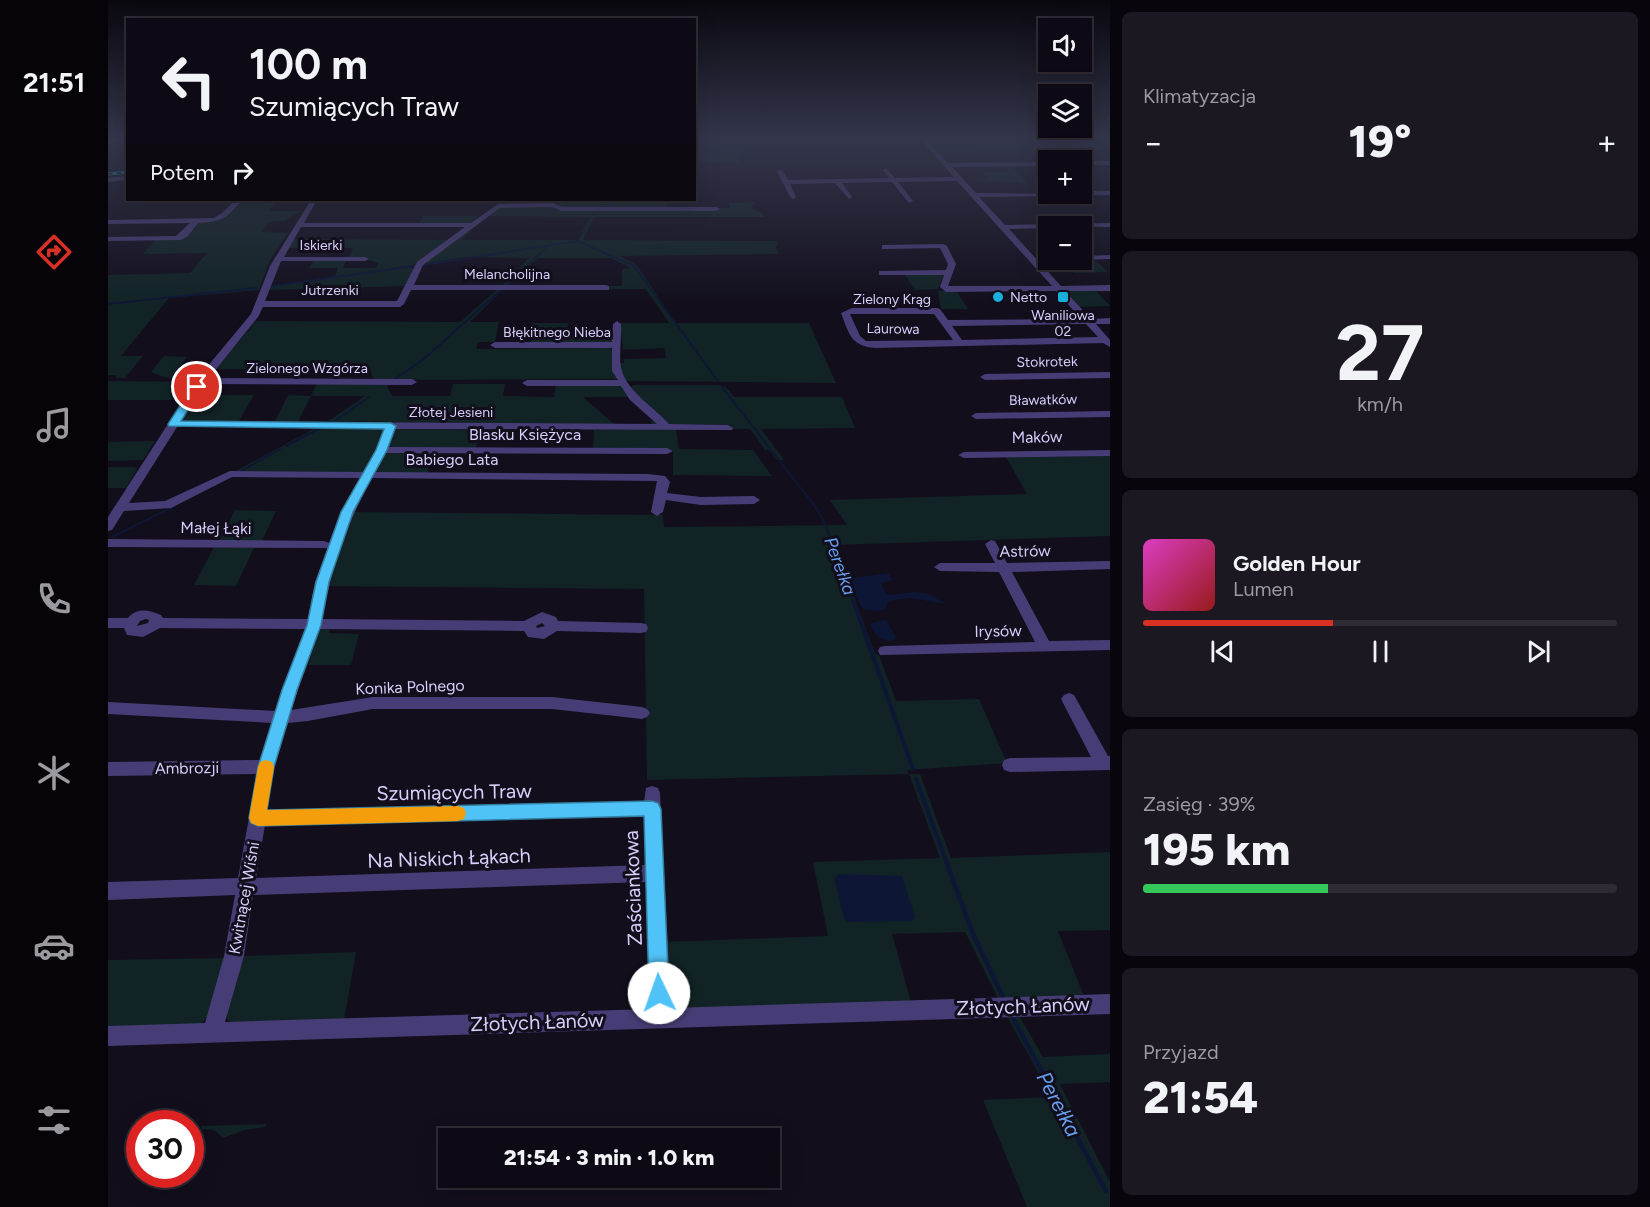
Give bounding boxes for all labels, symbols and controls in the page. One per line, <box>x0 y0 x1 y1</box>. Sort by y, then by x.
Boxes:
map controls <box>1038 18 1092 270</box>
button: sound <box>1038 18 1092 72</box>
text: 100 m <box>249 39 368 90</box>
icon: left <box>150 42 228 120</box>
text: 21:51 <box>23 66 85 99</box>
button: layers <box>1038 84 1092 138</box>
text: Klimatyzacja <box>1143 84 1256 108</box>
text: Szumiących Traw <box>249 90 459 123</box>
text: 19° <box>1349 114 1411 168</box>
text: − <box>1143 123 1164 162</box>
text: + <box>1596 123 1617 162</box>
button: + <box>1038 150 1092 204</box>
icon: right <box>226 156 259 189</box>
text: Potem <box>150 159 214 186</box>
button: − <box>1038 216 1092 270</box>
icon: directions <box>33 231 75 273</box>
street label: Iskierki <box>300 237 342 254</box>
street label: Melancholijna <box>464 266 550 283</box>
street label: Jutrzenki <box>301 282 359 299</box>
place label: Netto <box>1010 289 1047 306</box>
marker: Netto <box>991 290 1005 304</box>
marker: Waniliowa 02 <box>1056 290 1070 304</box>
street label: Zielony Krąg <box>853 291 931 308</box>
text: 27 <box>1336 306 1424 400</box>
place label: Waniliowa 02 <box>1031 307 1095 340</box>
street label: Laurowa <box>866 320 920 338</box>
street label: Błękitnego Nieba <box>503 324 611 341</box>
street label: Stokrotek <box>1016 353 1078 371</box>
street label: Zielonego Wzgórza <box>246 360 368 377</box>
pin <box>171 361 222 412</box>
icon: arrive <box>180 370 213 403</box>
street label: Bławatków <box>1009 391 1077 409</box>
text: km/h <box>1357 392 1403 416</box>
icon: music <box>33 404 75 446</box>
street label: Złotej Jesieni <box>409 404 493 421</box>
street label: Blasku Księżyca <box>469 425 581 444</box>
street label: Maków <box>1011 427 1063 447</box>
street label: Babiego Lata <box>405 450 499 469</box>
street label: Małej Łąki <box>180 518 252 538</box>
water label: Perełka <box>819 534 861 598</box>
street label: Astrów <box>999 541 1051 561</box>
text: Golden Hour <box>1233 550 1361 577</box>
text: Lumen <box>1233 577 1294 601</box>
icon: phone <box>33 578 75 620</box>
street label: Irysów <box>974 621 1022 641</box>
icon: previous <box>1206 635 1239 668</box>
icon: pause <box>1364 635 1397 668</box>
icon: next <box>1522 635 1555 668</box>
street label: Konika Polnego <box>355 676 465 698</box>
icon: climate <box>33 752 75 794</box>
street label: Ambrozji <box>155 758 219 778</box>
street label: Szumiących Traw <box>376 779 532 805</box>
text: Zasięg · 39% <box>1143 792 1256 816</box>
text: 195 km <box>1143 822 1290 876</box>
street label: Zaściankowa <box>619 830 647 946</box>
street label: Kwitnącej Wiśni <box>225 840 263 956</box>
street label: Na Niskich Łąkach <box>367 843 531 873</box>
icon: car <box>33 925 75 967</box>
position arrow <box>627 961 691 1025</box>
street label: Złotych Łanów <box>956 992 1090 1020</box>
street label: Złotych Łanów <box>470 1008 604 1036</box>
text: Przyjazd <box>1143 1040 1219 1064</box>
water label: Perełka <box>1031 1067 1087 1141</box>
text: 21:54 <box>1143 1070 1258 1124</box>
icon: filters <box>33 1099 75 1141</box>
speed limit sign: 30 <box>126 1110 204 1188</box>
text: 21:54 · 3 min · 1.0 km <box>504 1144 714 1171</box>

